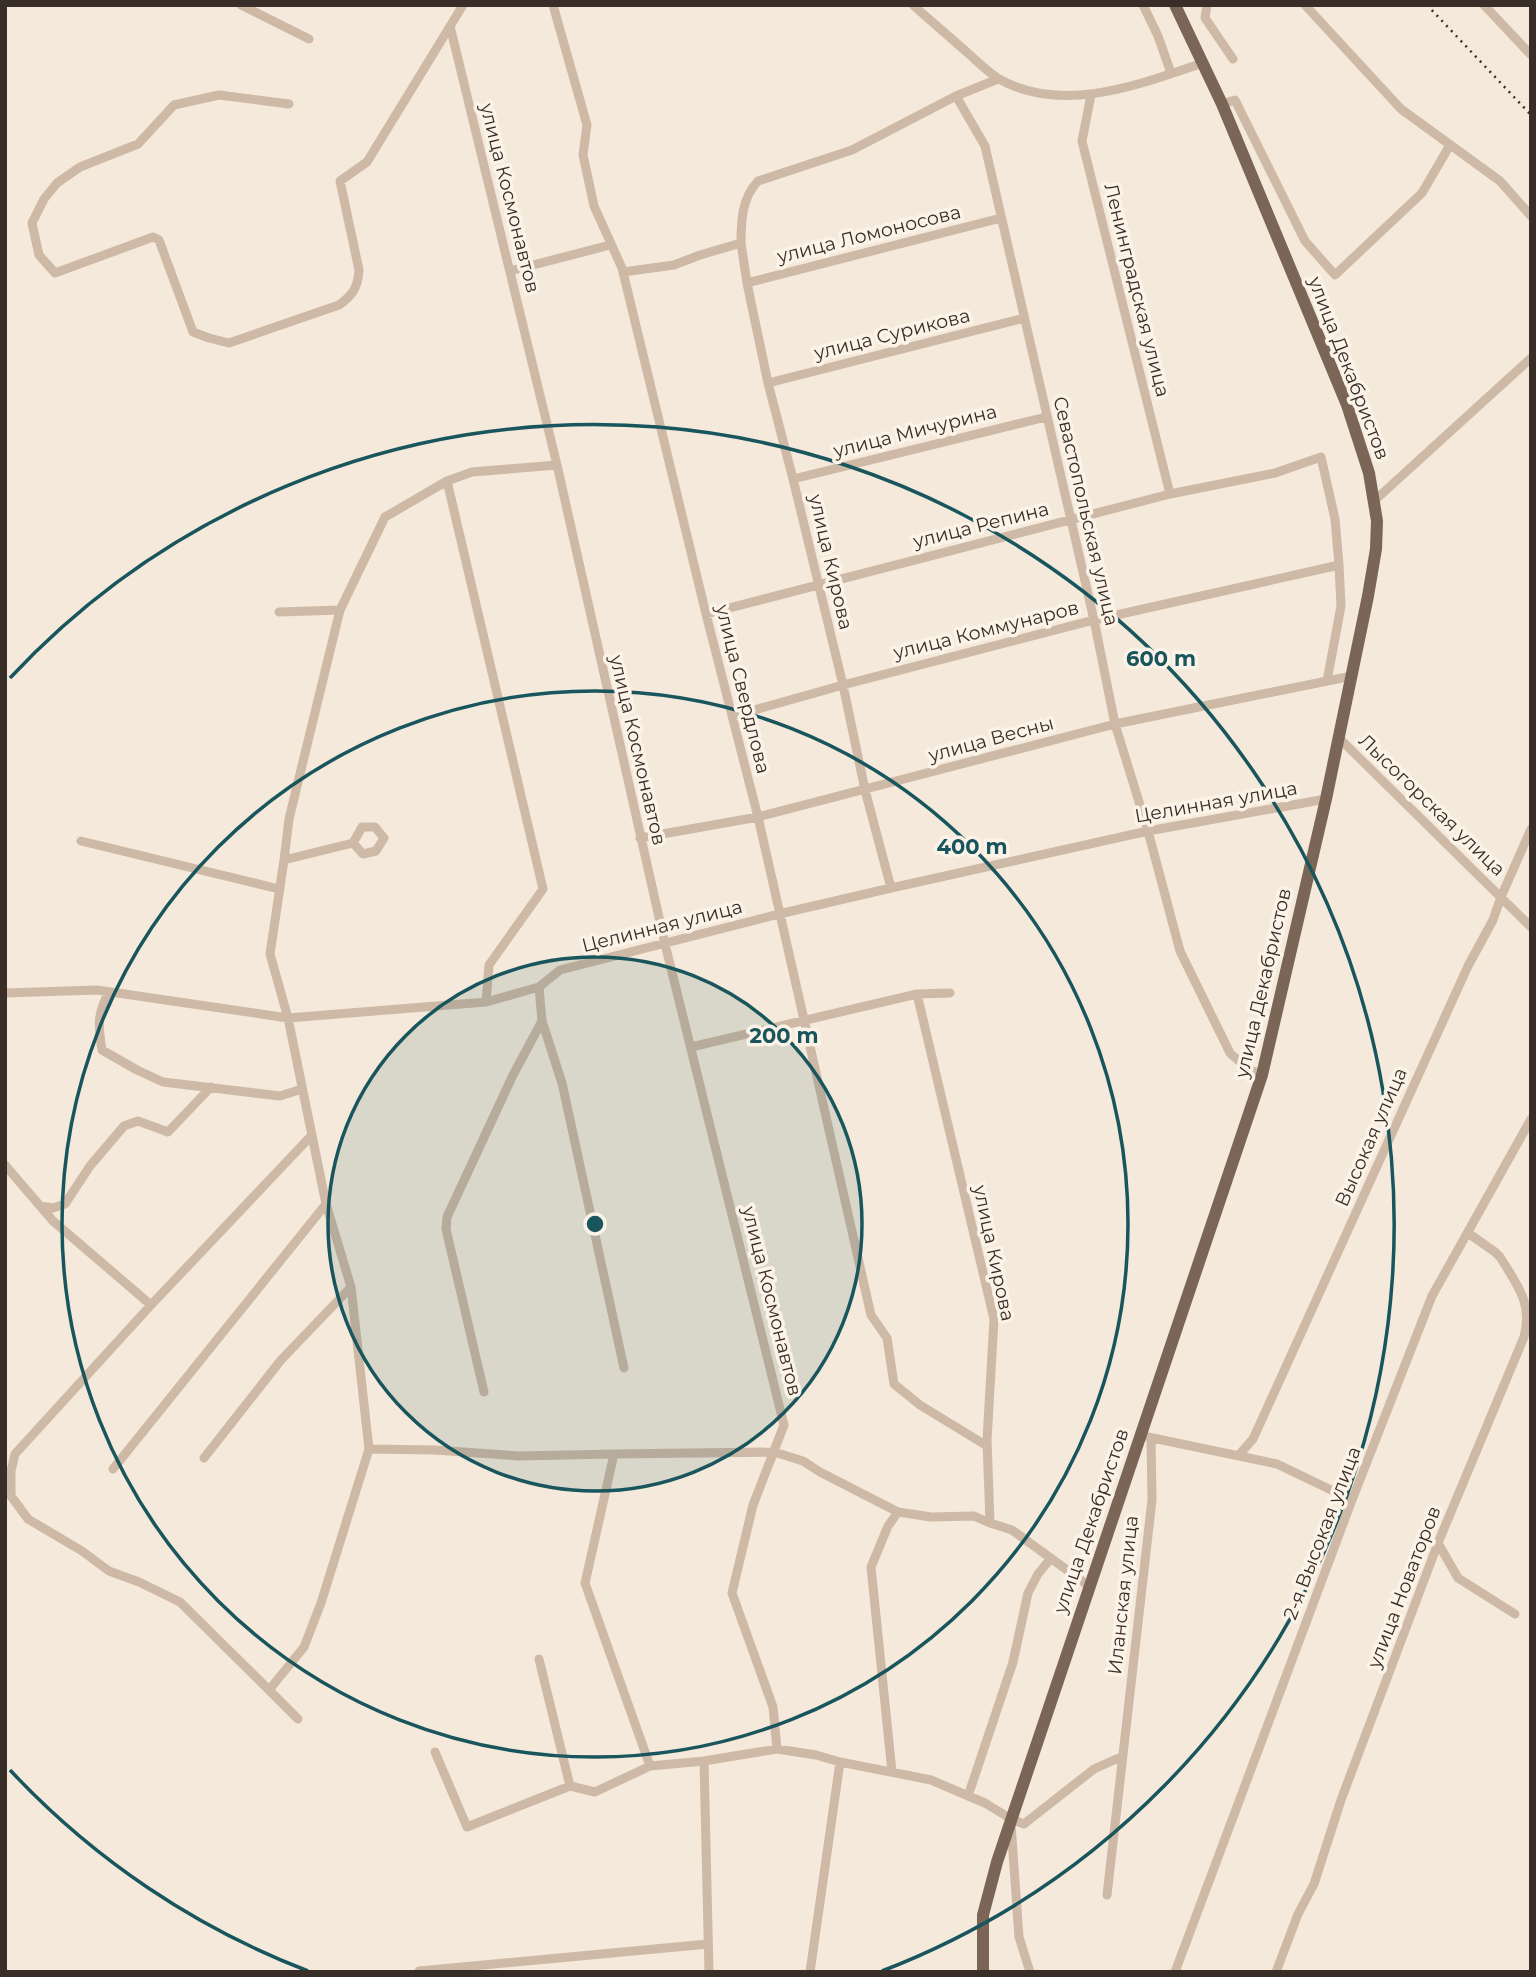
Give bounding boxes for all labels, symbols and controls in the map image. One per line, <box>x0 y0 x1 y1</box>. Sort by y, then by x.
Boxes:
street label: улица Космонавтов <box>475 100 545 295</box>
street label: Ленинградская улица <box>1099 181 1175 399</box>
street label: улица Ломоносова <box>774 200 963 268</box>
street label: улица Декабристов <box>1303 272 1395 463</box>
street label: улица Сурикова <box>811 303 972 365</box>
street label: Севастопольская улица <box>1048 394 1124 628</box>
street label: улица Мичурина <box>830 400 999 463</box>
street label: улица Кирова <box>804 491 858 632</box>
street label: улица Репина <box>910 497 1051 553</box>
street label: улица Коммунаров <box>890 596 1081 664</box>
street label: улица Свердлова <box>711 601 775 776</box>
text: 600 m <box>1126 646 1196 671</box>
street label: улица Космонавтов <box>605 652 671 847</box>
street label: улица Весны <box>925 711 1056 767</box>
street label: Лысогорская улица <box>1354 729 1510 881</box>
street label: Целинная улица <box>1133 776 1299 828</box>
text: 400 m <box>937 834 1007 859</box>
street label: улица Декабристов <box>1230 886 1296 1081</box>
street label: Целинная улица <box>579 895 745 957</box>
text: 200 m <box>750 1023 818 1048</box>
street label: Высокая улица <box>1330 1064 1412 1210</box>
street label: улица Кирова <box>968 1182 1020 1323</box>
street label: улица Космонавтов <box>737 1203 807 1398</box>
centre of rings <box>583 1212 607 1236</box>
street label: улица Декабристов <box>1048 1426 1133 1617</box>
street label: 2-я Высокая улица <box>1278 1443 1366 1623</box>
street label: улица Новаторов <box>1362 1503 1446 1672</box>
street label: Иланская улица <box>1103 1514 1143 1676</box>

